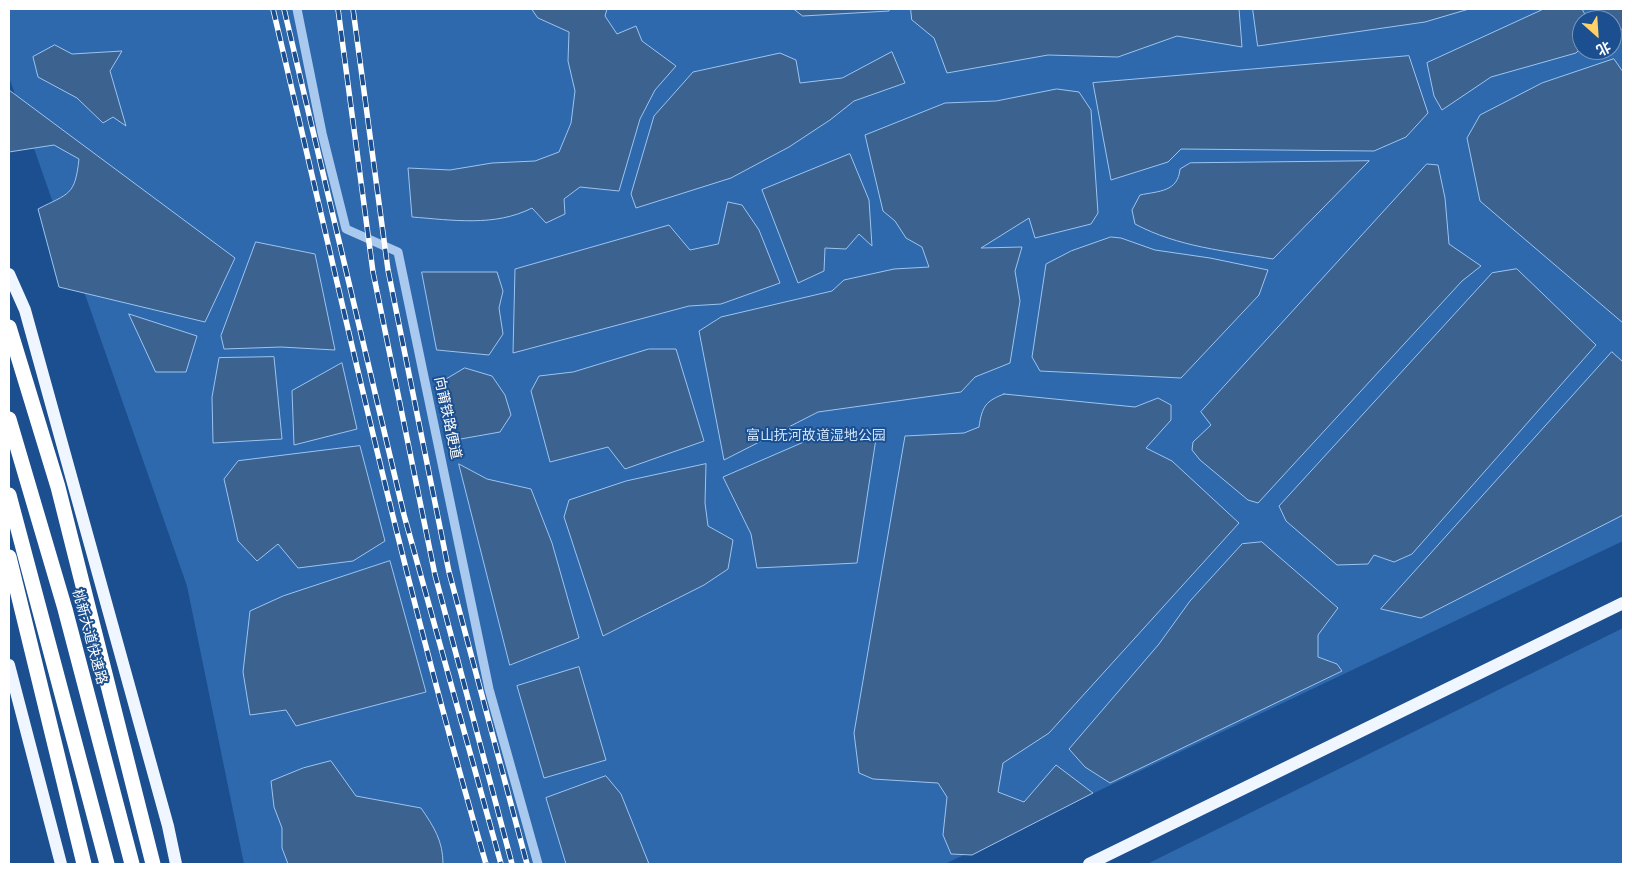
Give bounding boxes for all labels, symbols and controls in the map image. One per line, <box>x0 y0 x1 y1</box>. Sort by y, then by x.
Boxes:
north arrow <box>1572 10 1622 60</box>
text: 北 <box>1593 37 1613 59</box>
street label: 向莆铁路便道 <box>430 375 464 461</box>
park label: 富山抚河故道湿地公园 <box>746 428 886 444</box>
street label: 桃新大道快速路 <box>68 587 110 687</box>

